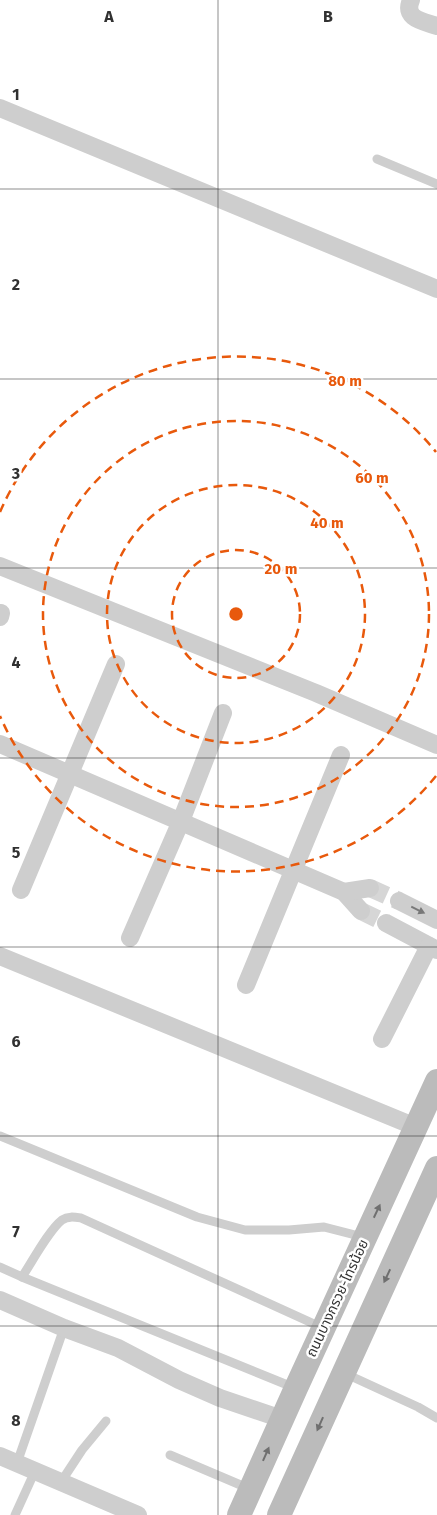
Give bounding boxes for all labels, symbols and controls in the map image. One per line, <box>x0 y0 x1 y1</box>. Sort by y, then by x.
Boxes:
text: A <box>103 7 114 26</box>
text: B <box>323 7 333 26</box>
text: 1 <box>12 85 20 104</box>
text: 2 <box>12 275 20 294</box>
text: 80 m <box>328 372 362 390</box>
text: 3 <box>11 464 20 483</box>
text: 60 m <box>355 469 389 487</box>
text: 40 m <box>310 514 344 532</box>
text: 20 m <box>265 560 297 578</box>
centre of rings <box>227 605 245 623</box>
text: 4 <box>11 653 21 672</box>
text: 5 <box>12 843 21 862</box>
one-way arrow <box>411 906 425 914</box>
text: 6 <box>11 1032 21 1051</box>
one-way arrow <box>373 1204 381 1218</box>
text: 7 <box>12 1222 20 1241</box>
street label: ถนนบางกรวย-ไทรน้อย <box>303 1237 372 1360</box>
one-way arrow <box>383 1269 391 1283</box>
text: 8 <box>11 1411 21 1430</box>
one-way arrow <box>316 1417 324 1431</box>
one-way arrow <box>263 1447 271 1461</box>

